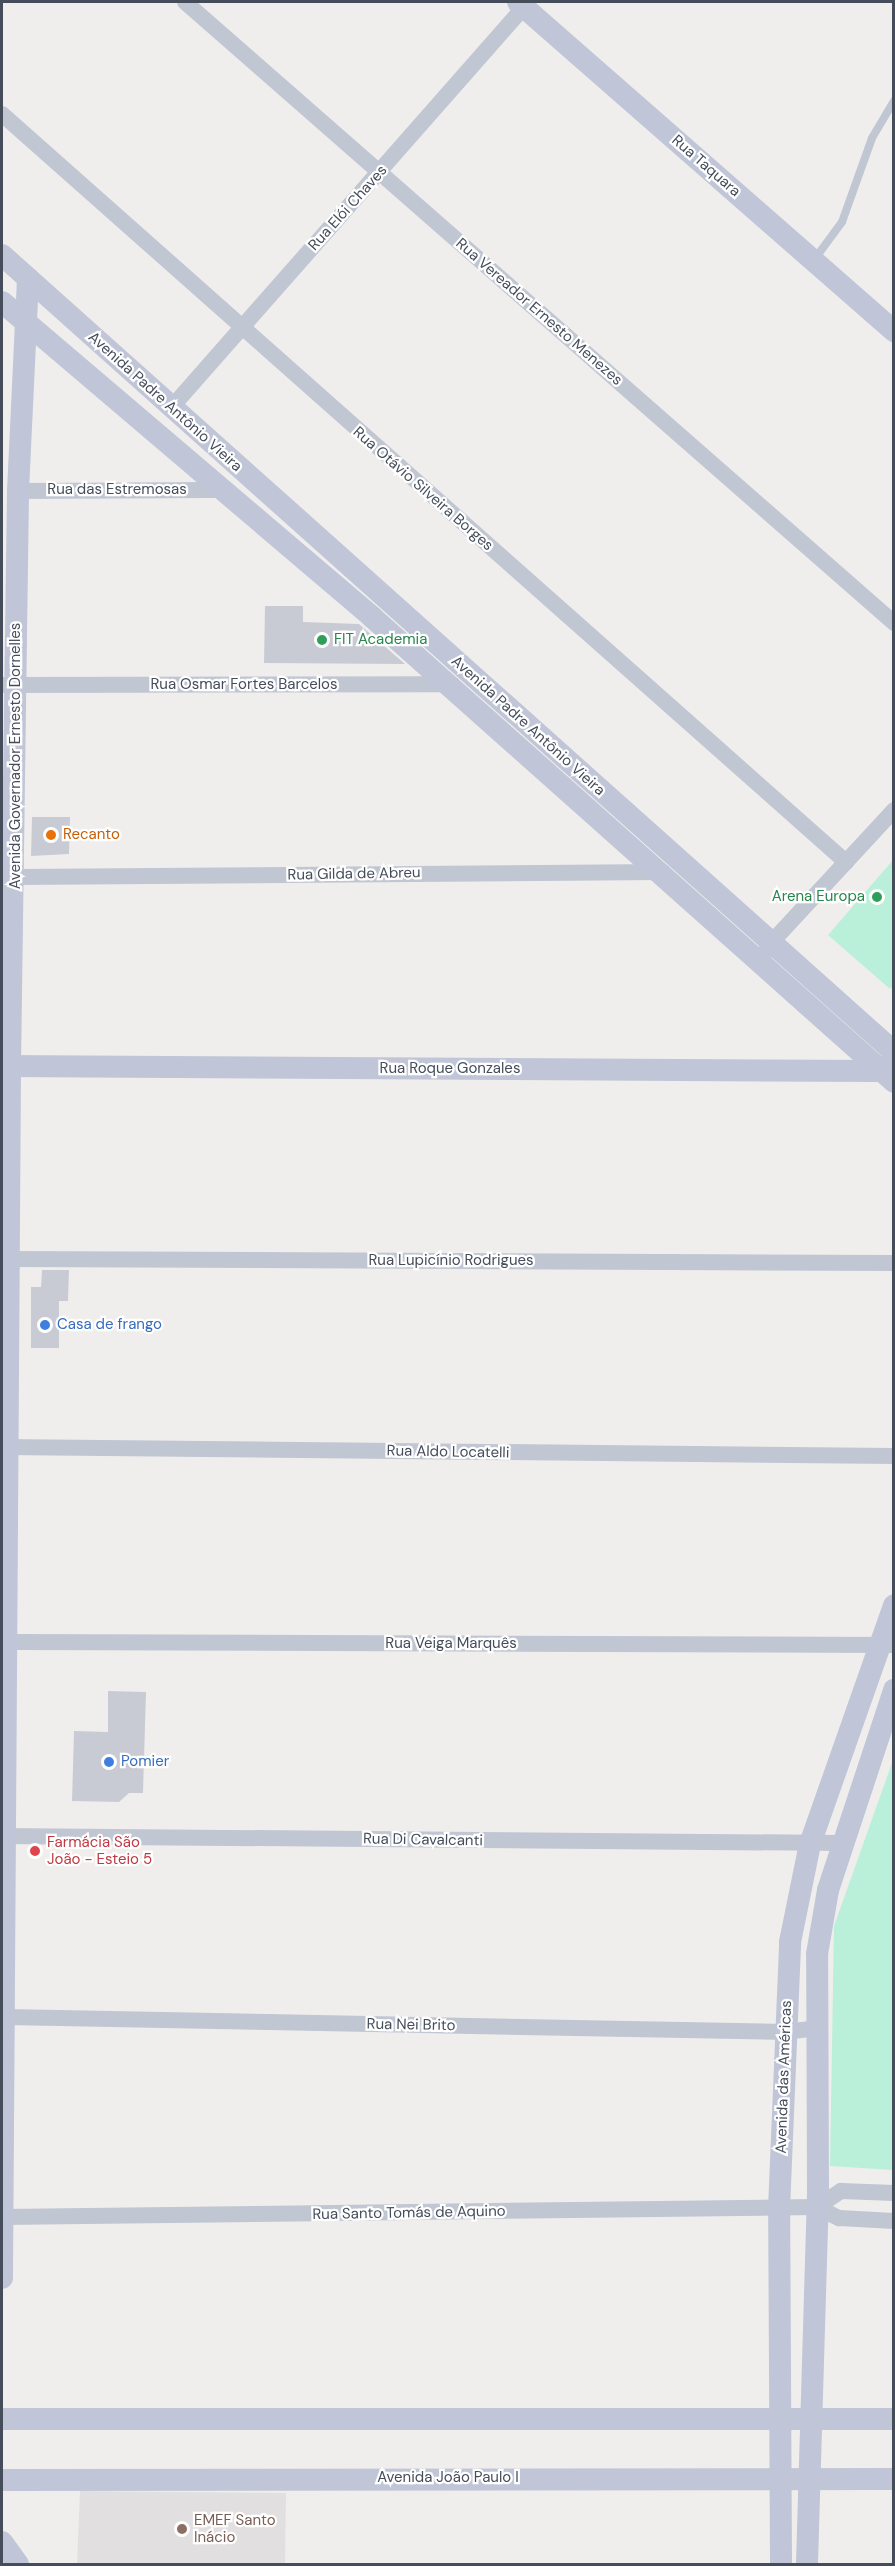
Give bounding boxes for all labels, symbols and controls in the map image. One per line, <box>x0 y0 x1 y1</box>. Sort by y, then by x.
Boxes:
street label: Rua Taquara <box>668 131 744 201</box>
street label: Rua Elói Chaves <box>305 162 391 254</box>
street label: Rua Vereador Ernesto Menezes <box>452 235 626 389</box>
street label: Avenida Padre Antônio Vieira <box>85 328 245 476</box>
street label: Rua Otávio Silveira Borges <box>349 423 497 555</box>
street label: Rua das Estremosas <box>47 481 187 499</box>
street label: Avenida Governador Ernesto Dornelles <box>7 623 25 889</box>
place label: FIT Academia <box>334 631 427 649</box>
marker: FIT Academia <box>315 633 329 647</box>
street label: Avenida Padre Antônio Vieira <box>448 652 608 800</box>
street label: Rua Osmar Fortes Barcelos <box>150 676 338 694</box>
place label: Recanto <box>63 826 120 844</box>
marker: Recanto <box>44 828 58 842</box>
street label: Rua Gilda de Abreu <box>287 864 421 884</box>
place label: Arena Europa <box>772 888 865 906</box>
marker: Arena Europa <box>870 890 884 904</box>
street label: Rua Roque Gonzales <box>380 1060 520 1078</box>
street label: Rua Lupicínio Rodrigues <box>368 1252 534 1270</box>
place label: Casa de frango <box>57 1316 162 1334</box>
marker: Casa de frango <box>38 1318 52 1332</box>
street label: Rua Aldo Locatelli <box>386 1442 510 1462</box>
street label: Rua Veiga Marquês <box>385 1635 517 1653</box>
place label: Pomier <box>121 1753 169 1771</box>
marker: Pomier <box>102 1755 116 1769</box>
street label: Rua Di Cavalcanti <box>363 1830 483 1850</box>
place label: Farmácia São João - Esteio 5 <box>47 1833 152 1868</box>
marker: Farmácia São João - Esteio 5 <box>28 1844 42 1858</box>
street label: Avenida das Américas <box>772 2000 796 2154</box>
street label: Rua Nei Brito <box>366 2015 456 2035</box>
street label: Rua Santo Tomás de Aquino <box>312 2202 506 2224</box>
street label: Avenida João Paulo I <box>377 2469 519 2487</box>
place label: EMEF Santo Inácio <box>194 2511 276 2546</box>
marker: EMEF Santo Inácio <box>175 2522 189 2536</box>

